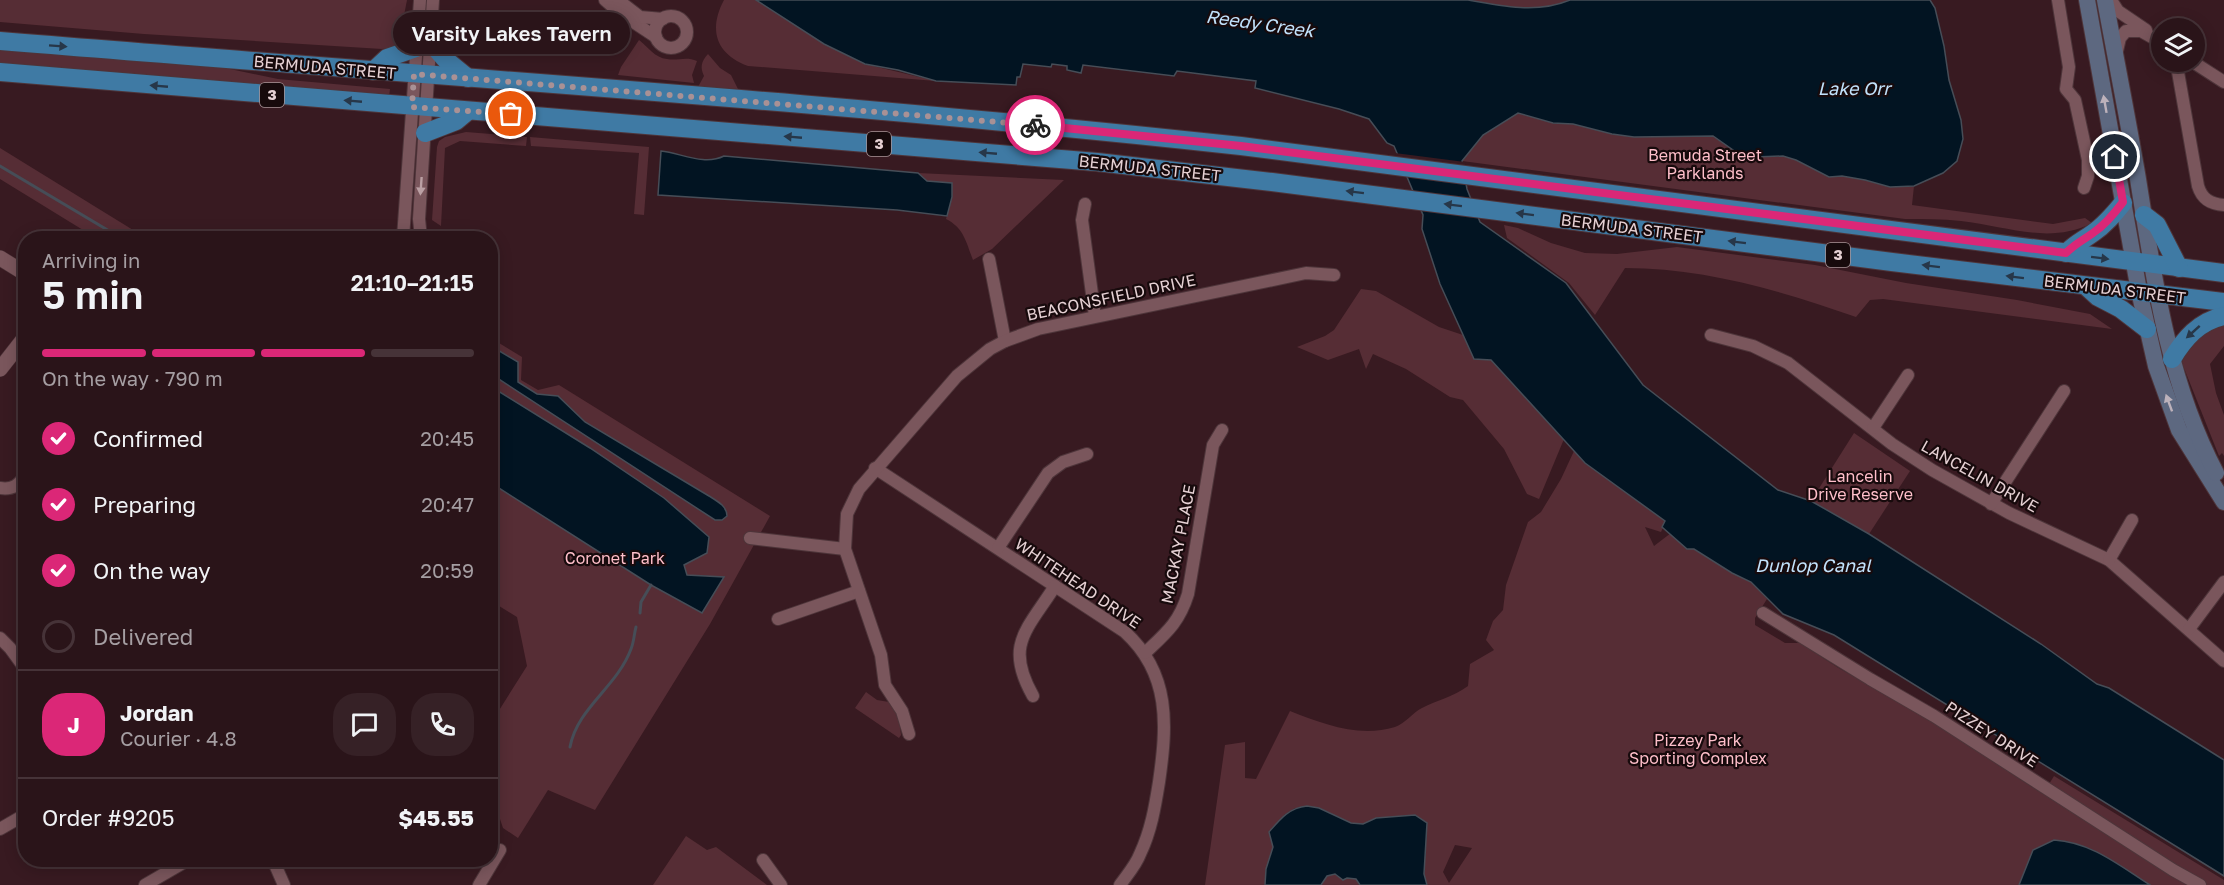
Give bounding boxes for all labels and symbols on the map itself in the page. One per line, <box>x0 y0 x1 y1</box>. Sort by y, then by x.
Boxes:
water label: Reedy Creek <box>1205 5 1317 42</box>
callout: Varsity Lakes Tavern <box>392 12 630 54</box>
one-way arrow <box>49 41 68 51</box>
street label: BERMUDA STREET <box>253 51 397 83</box>
water label: Lake Orr <box>1818 77 1893 99</box>
one-way arrow <box>150 81 169 90</box>
road number: 3 <box>260 83 284 107</box>
pin <box>485 88 536 139</box>
one-way arrow <box>2101 94 2110 113</box>
courier <box>1005 95 1065 155</box>
one-way arrow <box>344 97 363 106</box>
pin <box>2089 131 2140 182</box>
one-way arrow <box>784 132 803 142</box>
road number: 3 <box>867 132 891 156</box>
park label: Bemuda Street Parklands <box>1648 145 1762 183</box>
one-way arrow <box>978 148 997 158</box>
street label: BERMUDA STREET <box>1078 151 1222 185</box>
one-way arrow <box>417 176 426 195</box>
one-way arrow <box>1345 188 1364 197</box>
one-way arrow <box>1444 201 1463 210</box>
street label: BERMUDA STREET <box>1560 209 1704 247</box>
one-way arrow <box>1515 210 1534 219</box>
one-way arrow <box>1728 237 1747 246</box>
road number: 3 <box>1826 243 1850 267</box>
one-way arrow <box>2091 253 2110 263</box>
one-way arrow <box>1921 262 1940 271</box>
street label: BEACONSFIELD DRIVE <box>1025 269 1197 325</box>
street label: BERMUDA STREET <box>2043 270 2187 308</box>
one-way arrow <box>2006 272 2025 281</box>
one-way arrow <box>2186 325 2201 339</box>
one-way arrow <box>2163 394 2173 412</box>
street label: LANCELIN DRIVE <box>1918 435 2042 517</box>
park label: Lancelin Drive Reserve <box>1807 466 1913 504</box>
street label: MACKAY PLACE <box>1157 483 1199 605</box>
street label: WHITEHEAD DRIVE <box>1011 533 1145 633</box>
park label: Coronet Park <box>565 548 665 568</box>
water label: Dunlop Canal <box>1755 554 1872 576</box>
street label: PIZZEY DRIVE <box>1942 697 2042 771</box>
park label: Pizzey Park Sporting Complex <box>1629 730 1767 768</box>

